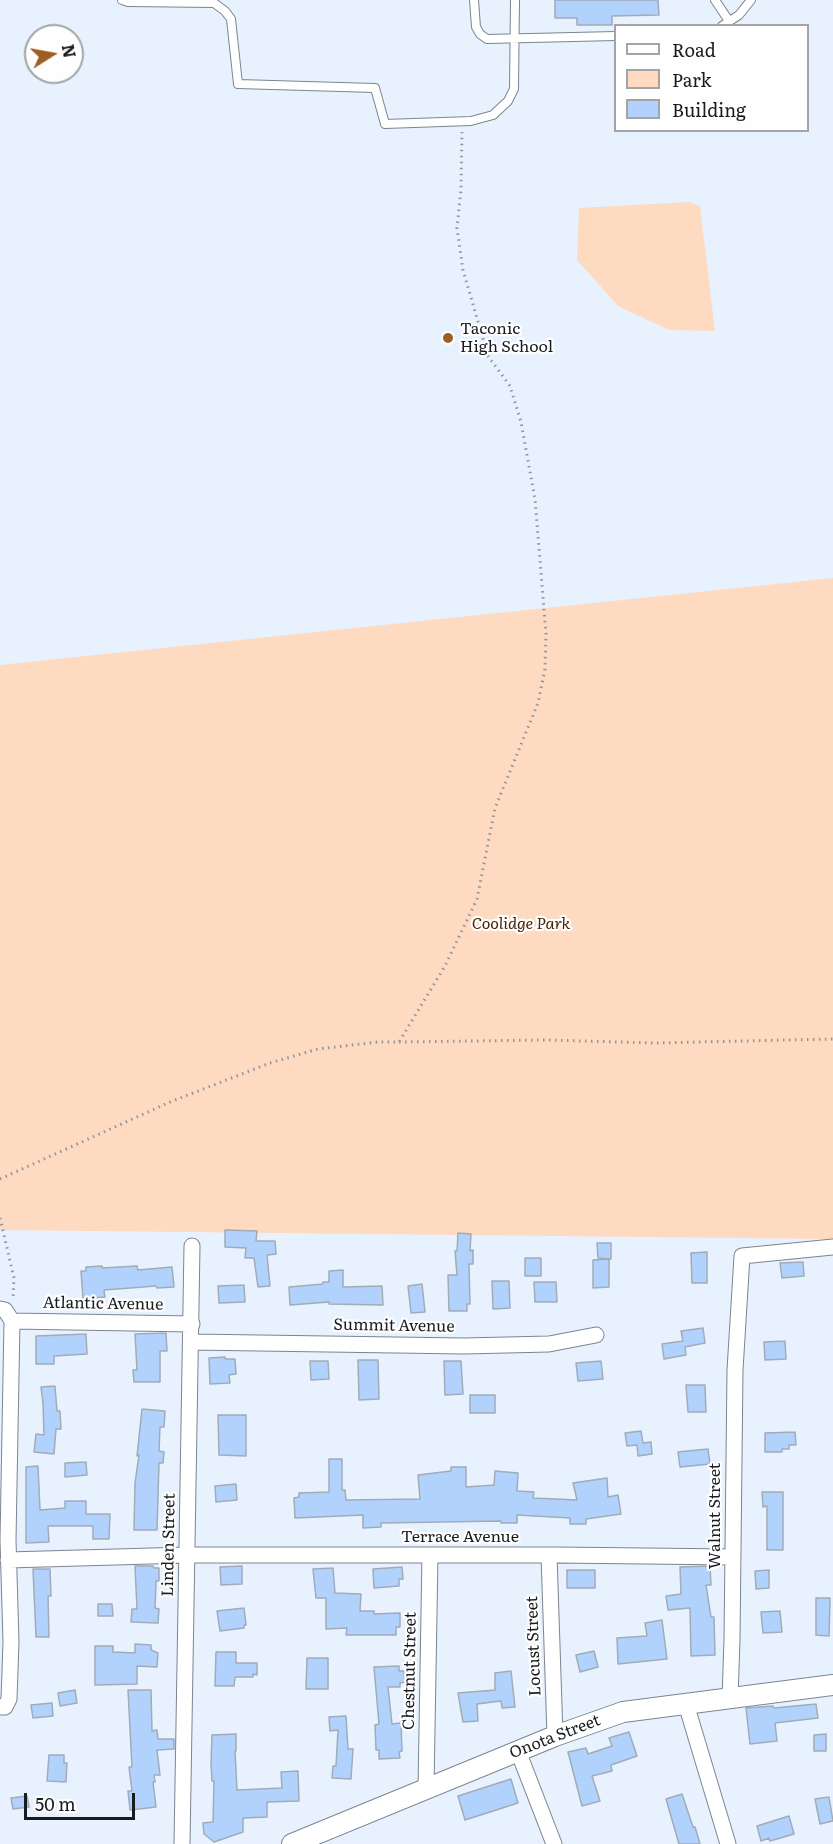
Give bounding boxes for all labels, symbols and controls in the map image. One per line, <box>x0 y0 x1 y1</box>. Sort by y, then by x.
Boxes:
north arrow <box>24 24 84 84</box>
legend <box>614 24 809 132</box>
text: Road <box>672 36 716 63</box>
text: N <box>57 42 83 60</box>
text: Park <box>672 66 711 93</box>
text: Building <box>672 96 746 123</box>
place label: Taconic High School <box>460 319 553 357</box>
marker: Taconic High School <box>441 331 455 345</box>
park label: Coolidge Park <box>472 914 570 934</box>
street label: Atlantic Avenue <box>43 1293 163 1315</box>
street label: Summit Avenue <box>333 1315 455 1337</box>
street label: Walnut Street <box>705 1463 725 1569</box>
street label: Linden Street <box>158 1493 180 1597</box>
street label: Terrace Avenue <box>401 1527 519 1547</box>
street label: Locust Street <box>523 1596 545 1696</box>
street label: Chestnut Street <box>399 1612 421 1730</box>
street label: Onota Street <box>507 1711 603 1763</box>
scale bar <box>27 1781 138 1819</box>
text: 50 m <box>35 1790 76 1817</box>

